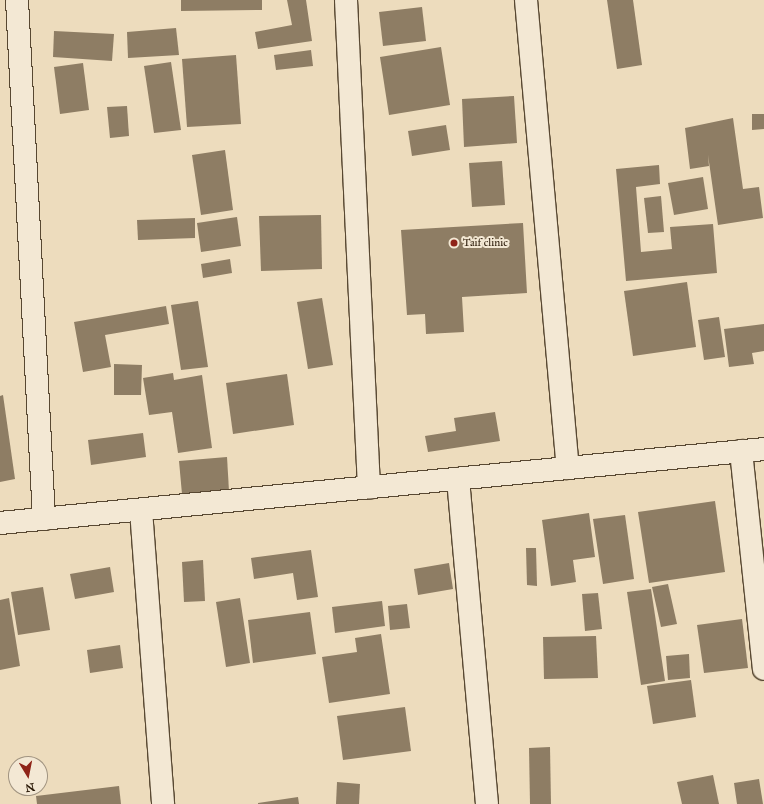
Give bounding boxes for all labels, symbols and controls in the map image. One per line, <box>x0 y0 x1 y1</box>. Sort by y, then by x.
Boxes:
place label: Taif clinic <box>463 236 508 250</box>
marker: Taif clinic <box>448 237 460 249</box>
north arrow <box>8 756 48 796</box>
text: N <box>24 780 36 795</box>

